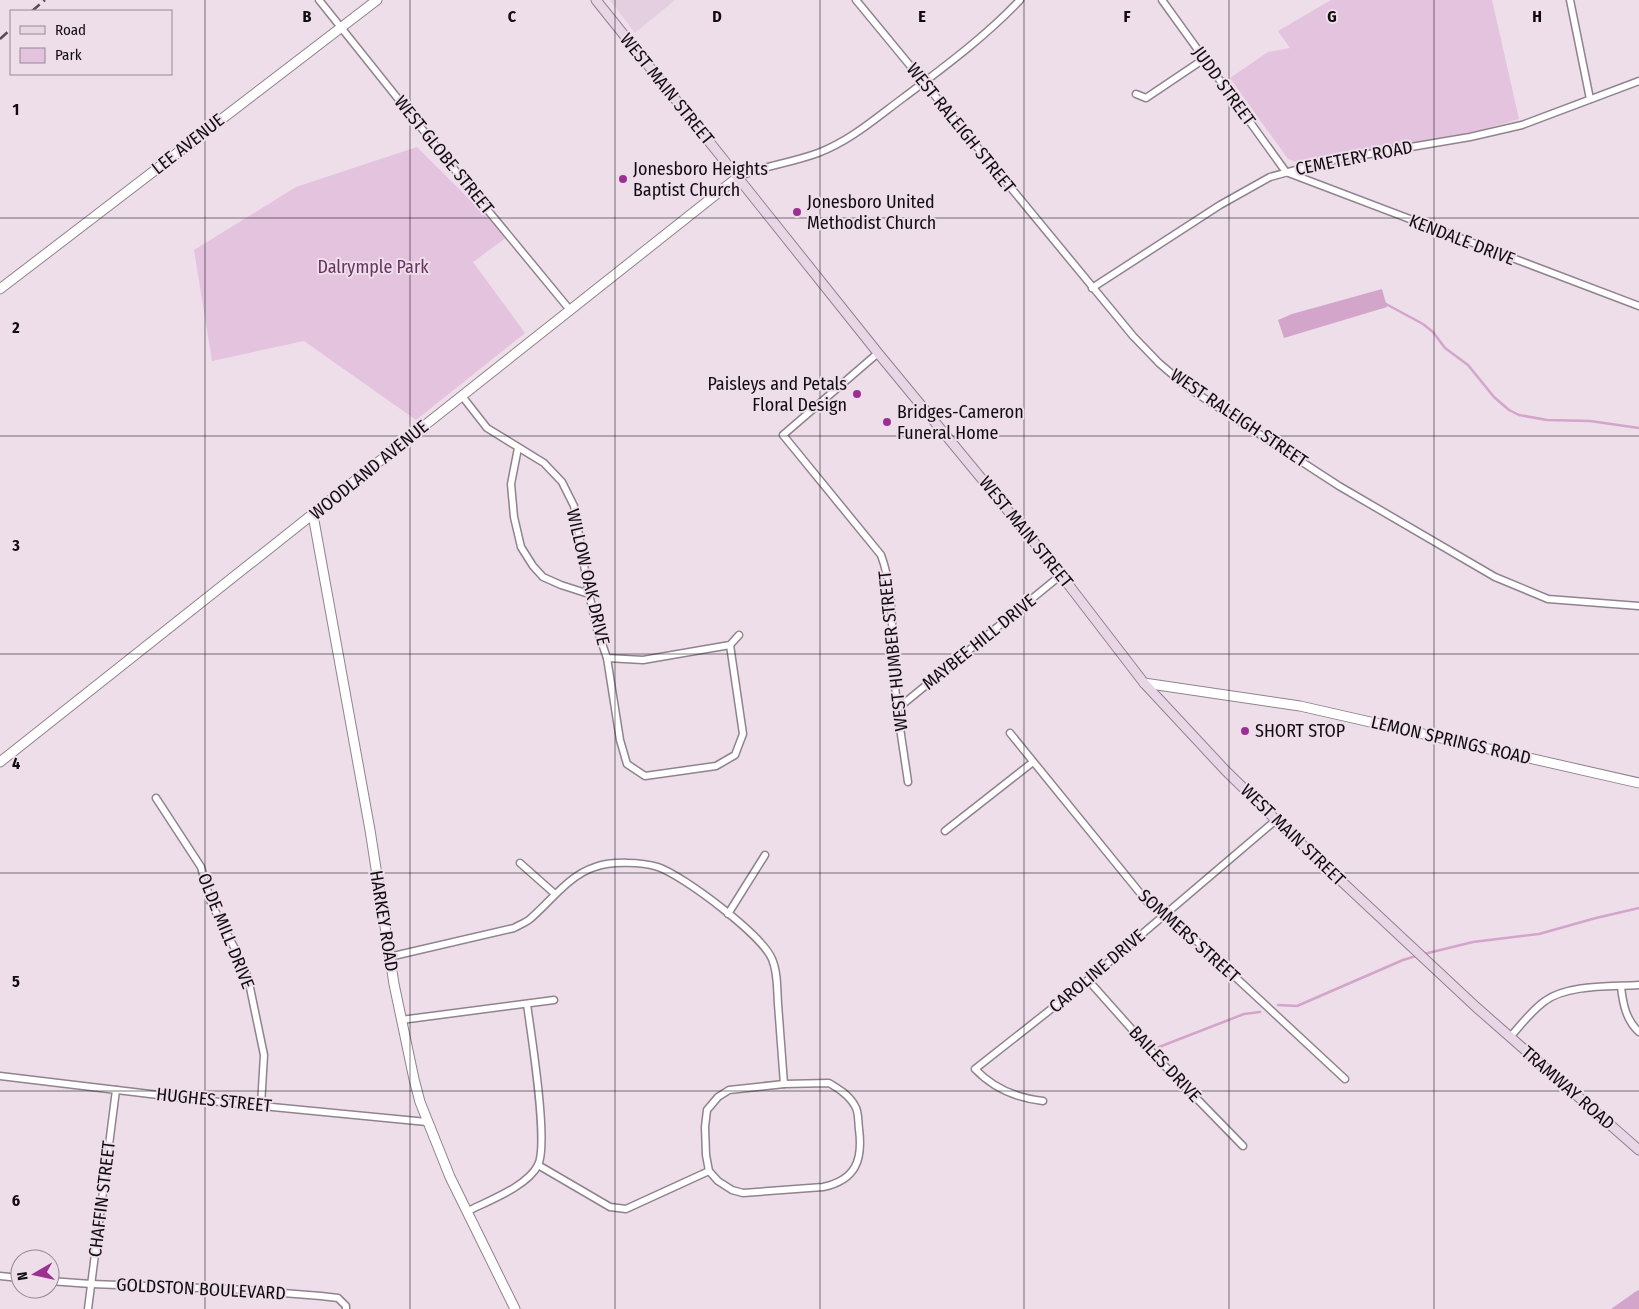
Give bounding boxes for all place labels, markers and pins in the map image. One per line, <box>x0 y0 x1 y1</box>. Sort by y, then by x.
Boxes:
place label: Jonesboro Heights Baptist Church <box>633 158 768 201</box>
marker: Jonesboro Heights Baptist Church <box>617 173 629 185</box>
place label: Jonesboro United Methodist Church <box>807 191 936 234</box>
marker: Jonesboro United Methodist Church <box>791 206 803 218</box>
place label: Paisleys and Petals Floral Design <box>707 373 847 416</box>
marker: Paisleys and Petals Floral Design <box>851 388 863 400</box>
place label: Bridges-Cameron Funeral Home <box>897 401 1024 444</box>
marker: Bridges-Cameron Funeral Home <box>881 416 893 428</box>
place label: SHORT STOP <box>1255 720 1345 742</box>
marker: SHORT STOP <box>1239 725 1251 737</box>

